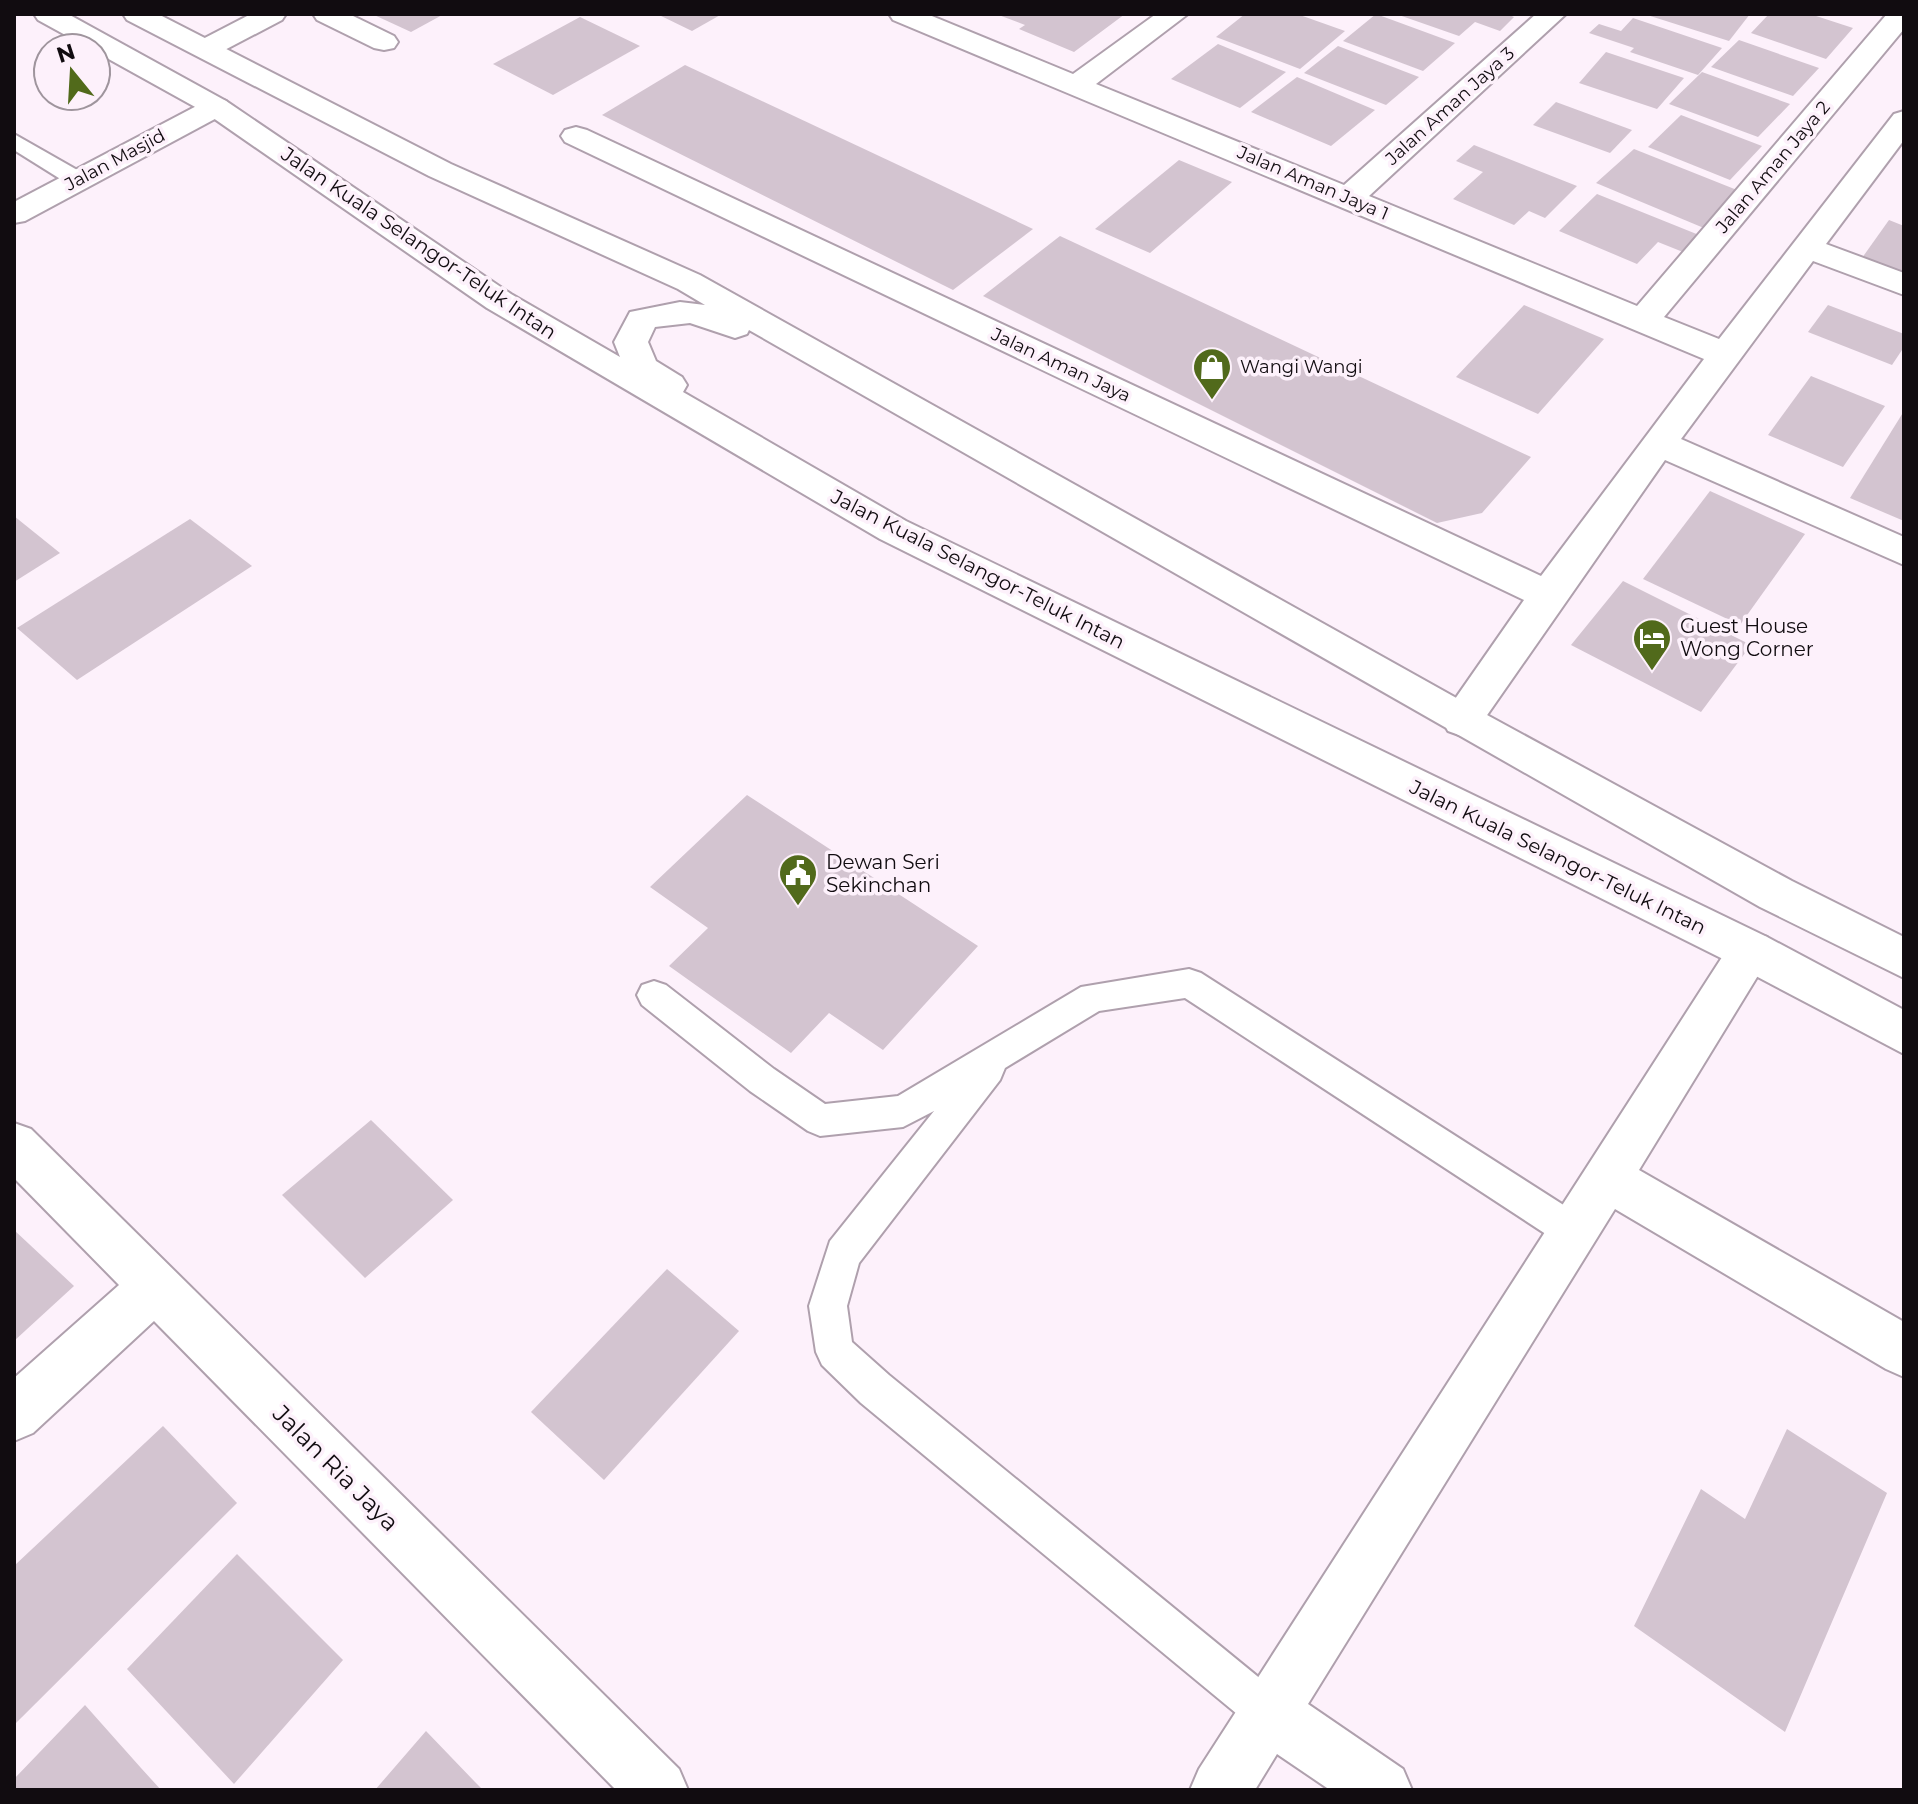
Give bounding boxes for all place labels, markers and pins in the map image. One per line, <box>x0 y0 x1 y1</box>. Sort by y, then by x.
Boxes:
shop icon: Wangi Wangi <box>1191 346 1233 401</box>
place label: Wangi Wangi <box>1240 356 1363 378</box>
place label: Guest House Wong Corner <box>1680 614 1814 661</box>
hotel icon: Guest House Wong Corner <box>1631 617 1673 672</box>
place label: Dewan Seri Sekinchan <box>826 850 940 897</box>
public building icon: Dewan Seri Sekinchan <box>777 852 819 907</box>

